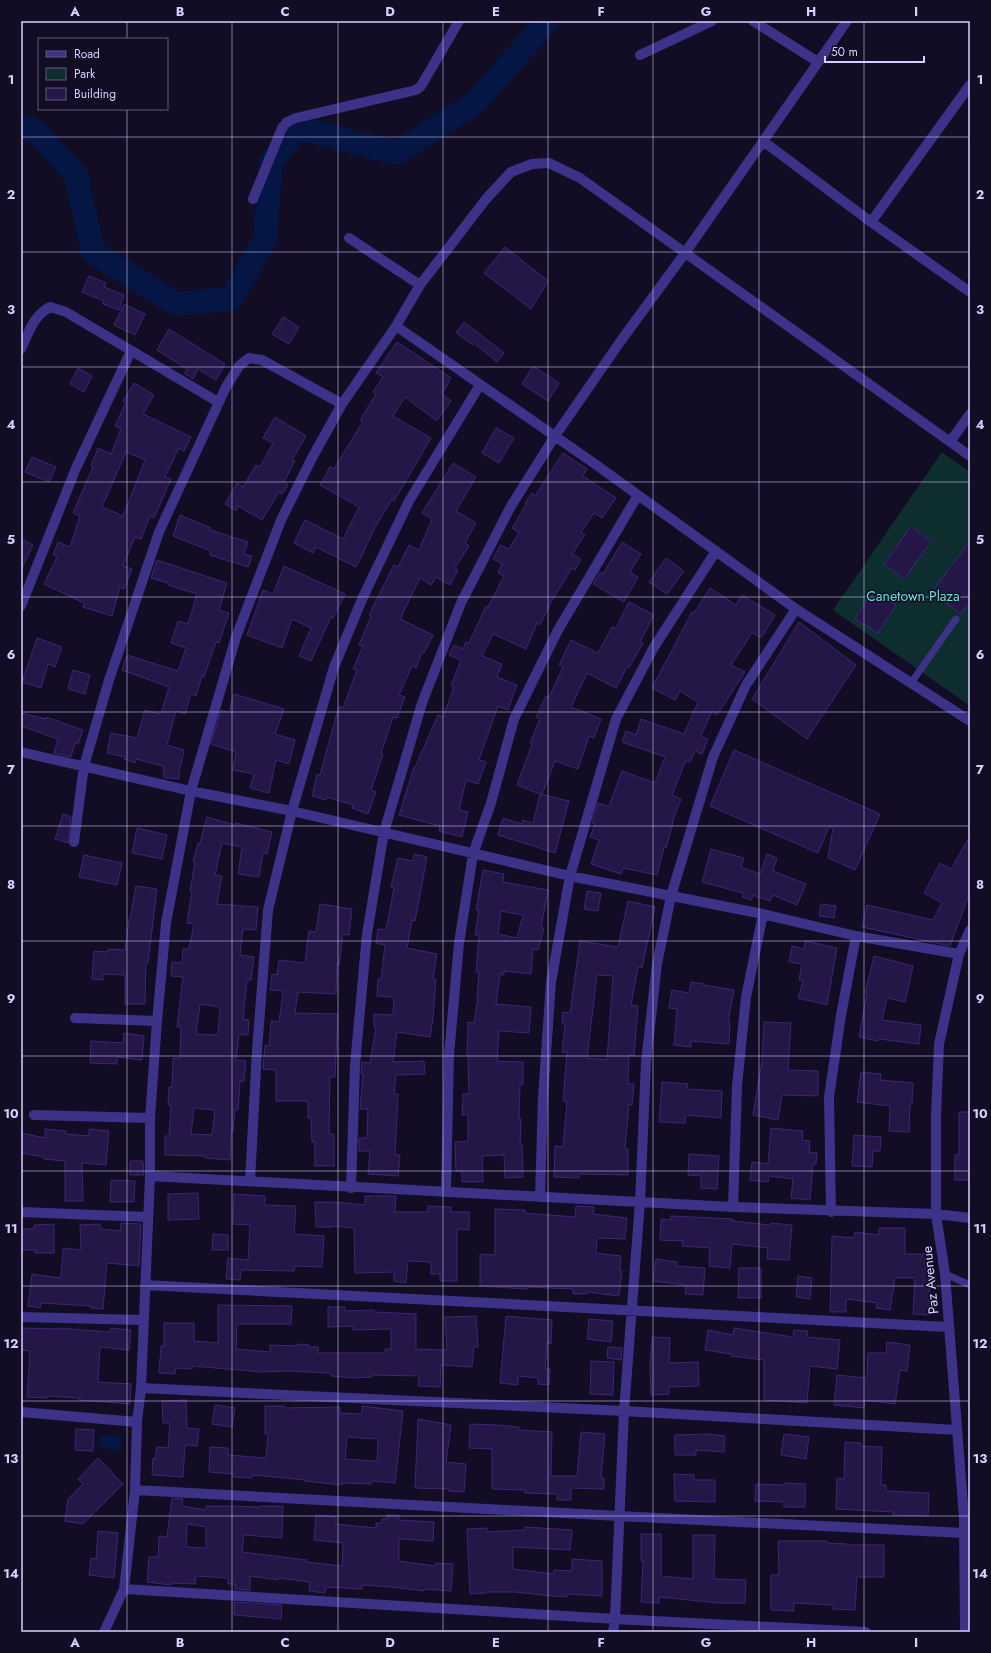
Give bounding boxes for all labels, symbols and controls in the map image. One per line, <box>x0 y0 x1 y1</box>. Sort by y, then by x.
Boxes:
text: A <box>69 2 80 21</box>
text: B <box>176 2 185 21</box>
text: C <box>280 2 290 21</box>
text: D <box>385 2 395 21</box>
text: E <box>492 2 500 21</box>
text: F <box>597 2 605 21</box>
text: G <box>701 2 712 21</box>
text: H <box>806 2 816 21</box>
text: I <box>914 2 918 21</box>
legend <box>38 38 168 110</box>
scale bar <box>825 38 924 64</box>
text: 50 m <box>831 43 858 61</box>
text: Road <box>74 45 100 63</box>
text: Park <box>74 65 96 83</box>
text: 1 <box>8 70 14 89</box>
text: 1 <box>977 70 983 89</box>
text: Building <box>74 85 116 103</box>
text: 2 <box>7 185 15 204</box>
text: 2 <box>976 185 984 204</box>
text: 3 <box>7 300 15 319</box>
text: 3 <box>976 300 984 319</box>
text: 4 <box>6 415 16 434</box>
text: 4 <box>975 415 985 434</box>
text: 5 <box>7 530 15 549</box>
text: 5 <box>976 530 984 549</box>
park label: Canetown Plaza <box>866 586 960 606</box>
text: 6 <box>7 645 16 664</box>
text: 6 <box>976 645 985 664</box>
text: 7 <box>7 760 15 779</box>
text: 7 <box>976 760 984 779</box>
text: 8 <box>7 875 15 894</box>
text: 8 <box>976 875 984 894</box>
text: 9 <box>7 989 16 1008</box>
text: 9 <box>976 989 985 1008</box>
text: 10 <box>3 1104 19 1123</box>
text: 10 <box>972 1104 988 1123</box>
text: 11 <box>4 1219 18 1238</box>
text: 11 <box>973 1219 987 1238</box>
street label: Paz Avenue <box>916 1245 944 1315</box>
text: 12 <box>3 1334 19 1353</box>
text: 12 <box>972 1334 988 1353</box>
text: 13 <box>4 1449 18 1468</box>
text: 13 <box>973 1449 987 1468</box>
text: 14 <box>3 1564 19 1583</box>
text: 14 <box>972 1564 988 1583</box>
text: A <box>69 1633 80 1652</box>
text: B <box>176 1633 185 1652</box>
text: C <box>280 1633 290 1652</box>
text: D <box>385 1633 395 1652</box>
text: E <box>492 1633 500 1652</box>
text: F <box>597 1633 605 1652</box>
text: G <box>701 1633 712 1652</box>
text: H <box>806 1633 816 1652</box>
text: I <box>914 1633 918 1652</box>

